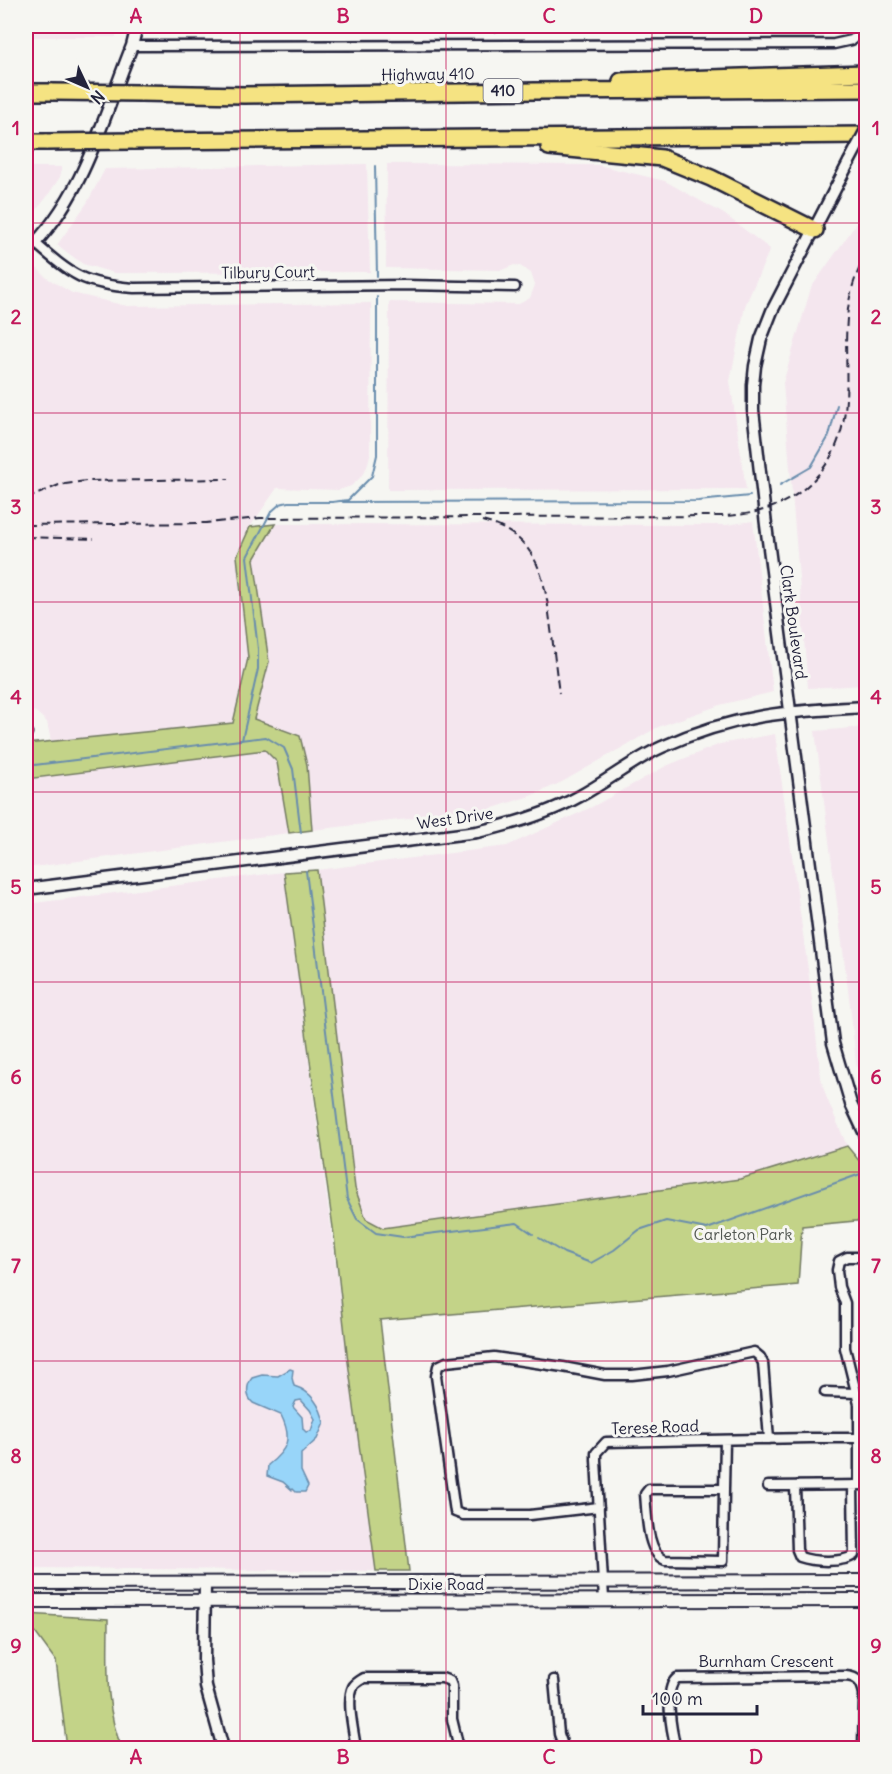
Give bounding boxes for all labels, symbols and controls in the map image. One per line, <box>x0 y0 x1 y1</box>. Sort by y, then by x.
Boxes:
text: A <box>130 3 143 28</box>
text: B <box>336 3 350 28</box>
text: C <box>542 3 556 28</box>
text: D <box>749 3 763 28</box>
north arrow <box>57 57 117 117</box>
street label: Highway 410 <box>381 63 475 85</box>
road number: 410 <box>484 79 522 103</box>
text: N <box>87 86 109 108</box>
text: 1 <box>12 115 20 140</box>
text: 1 <box>872 115 880 140</box>
street label: Tilbury Court <box>221 261 316 283</box>
text: 2 <box>11 304 22 329</box>
text: 2 <box>871 304 882 329</box>
text: 3 <box>10 494 22 519</box>
text: 3 <box>870 494 882 519</box>
street label: Clark Boulevard <box>776 563 812 681</box>
text: 4 <box>10 684 22 709</box>
text: 4 <box>870 684 882 709</box>
street label: West Drive <box>416 803 494 833</box>
text: 5 <box>10 874 22 899</box>
text: 5 <box>870 874 882 899</box>
text: 6 <box>10 1064 22 1089</box>
text: 6 <box>870 1064 882 1089</box>
park label: Carleton Park <box>694 1224 792 1244</box>
text: 7 <box>11 1253 21 1278</box>
text: 7 <box>871 1253 881 1278</box>
street label: Terese Road <box>611 1415 699 1439</box>
text: 8 <box>10 1443 22 1468</box>
text: 8 <box>870 1443 882 1468</box>
street label: Dixie Road <box>408 1574 484 1594</box>
text: 9 <box>10 1633 22 1658</box>
text: 9 <box>870 1633 882 1658</box>
street label: Burnham Crescent <box>698 1651 834 1671</box>
scale bar <box>643 1678 757 1716</box>
text: 100 m <box>652 1687 703 1710</box>
text: A <box>130 1744 143 1769</box>
text: B <box>336 1744 350 1769</box>
text: C <box>542 1744 556 1769</box>
text: D <box>749 1744 763 1769</box>

